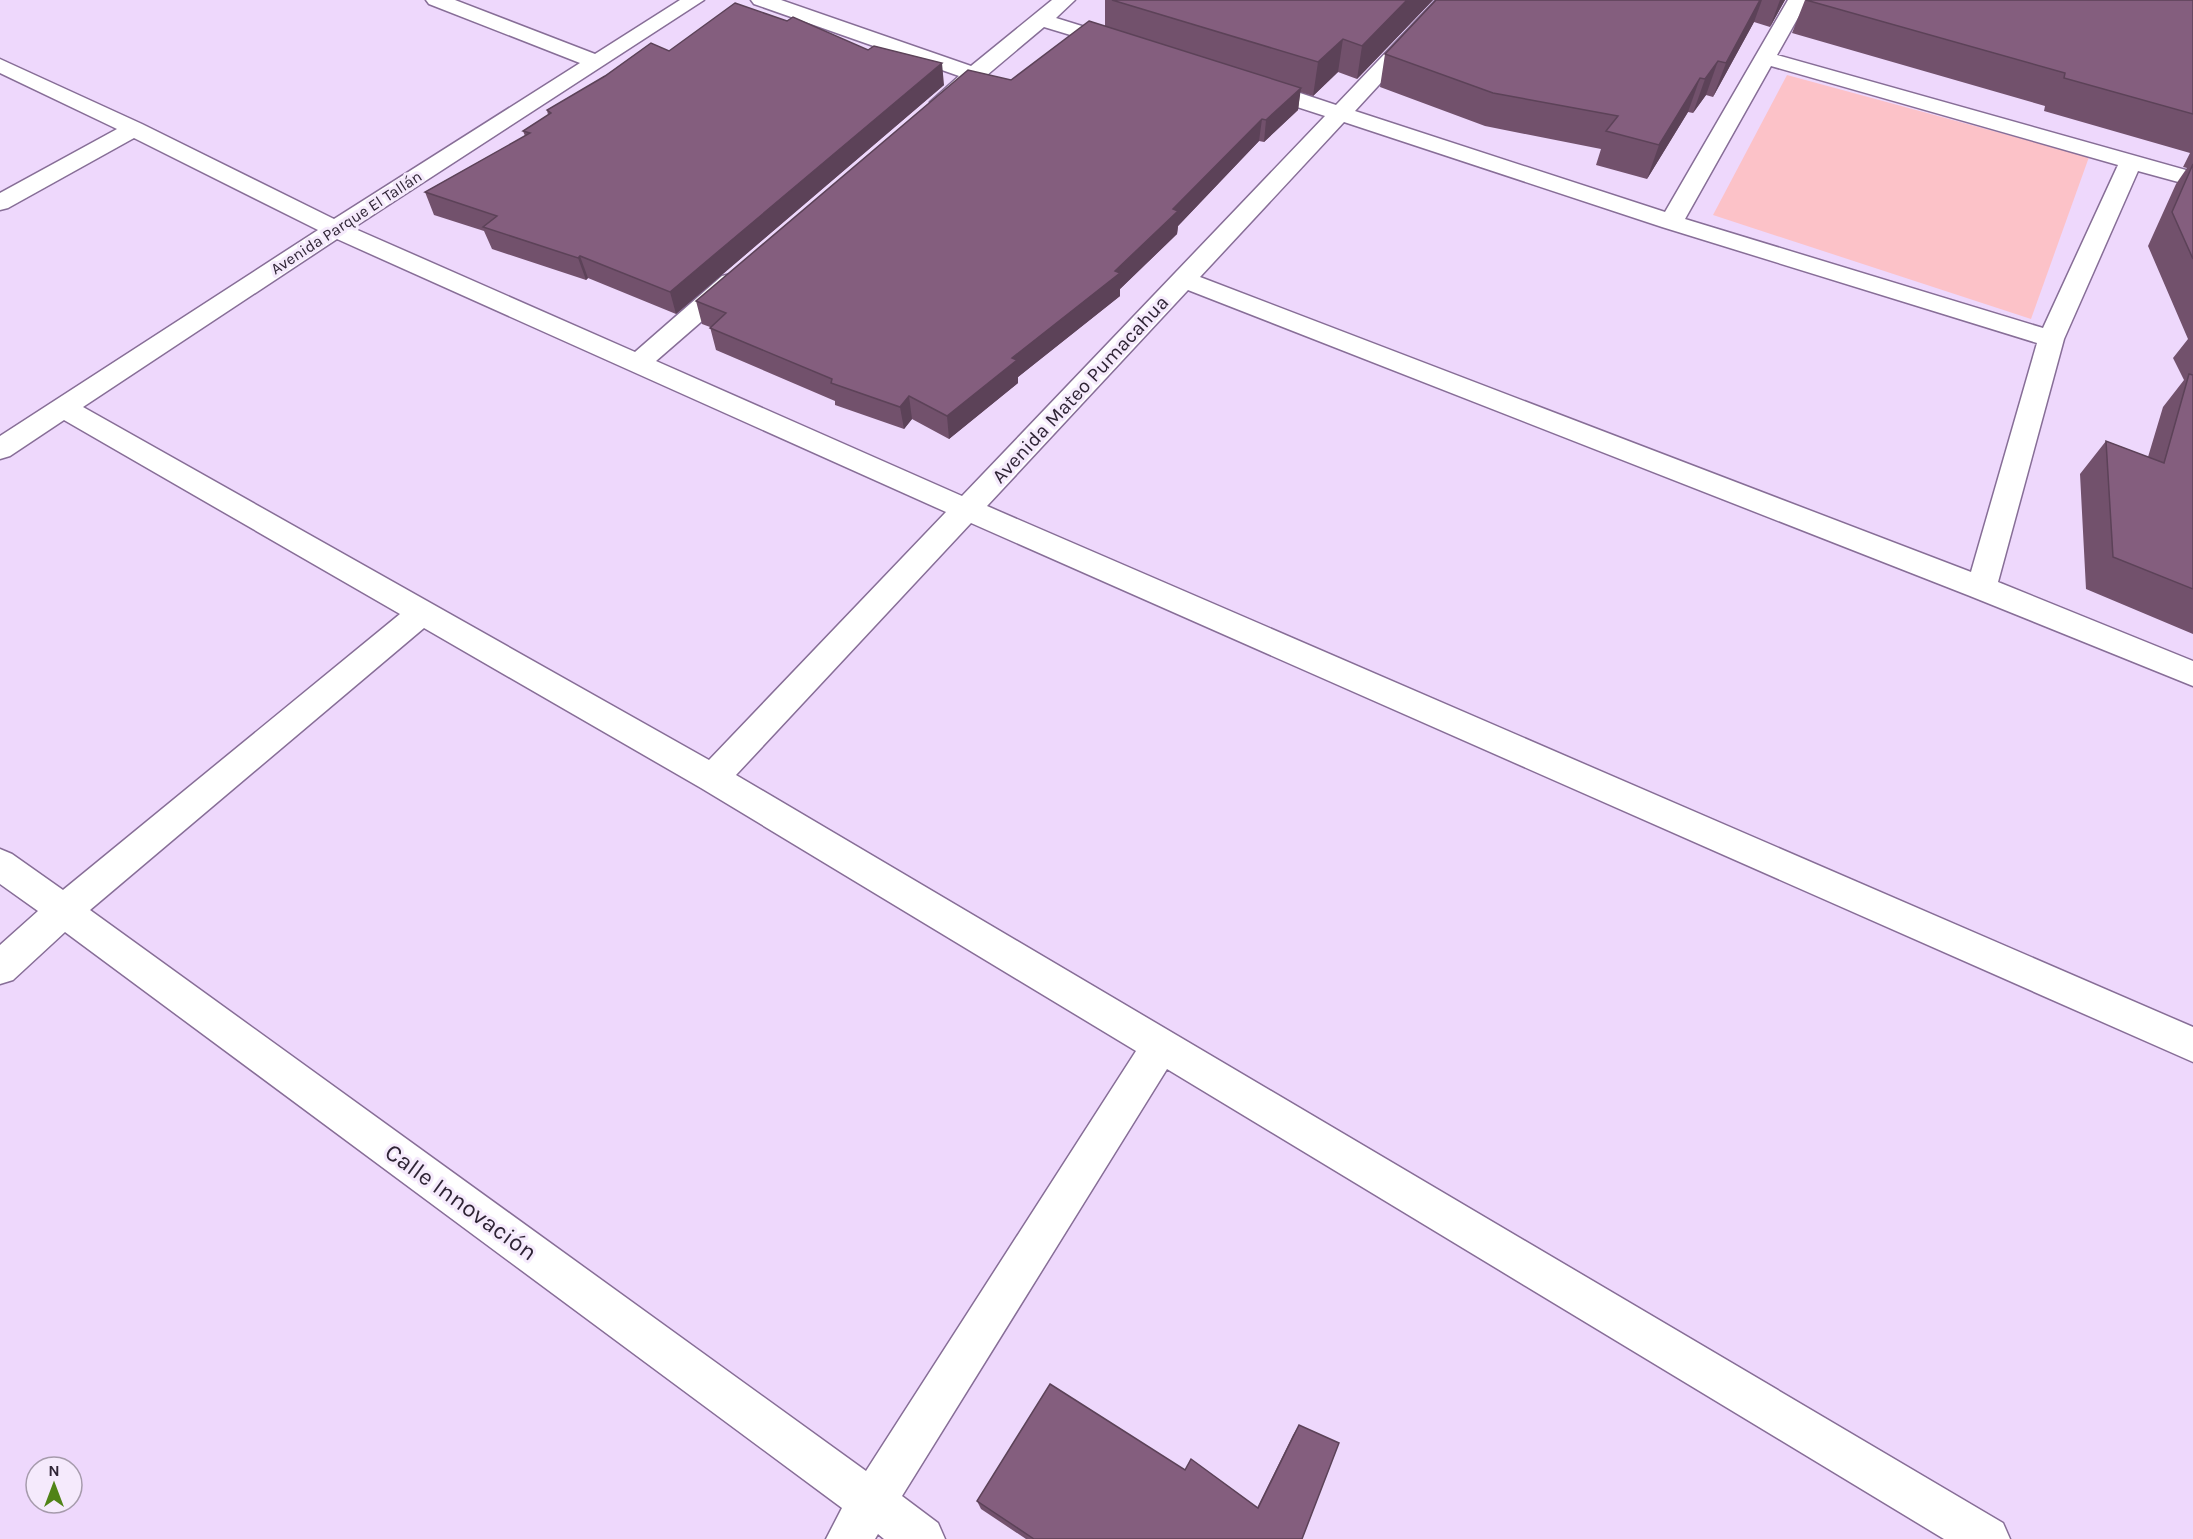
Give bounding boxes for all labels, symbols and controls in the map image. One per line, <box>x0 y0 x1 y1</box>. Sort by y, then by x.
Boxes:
street label: Avenida Parque El Tallán <box>267 166 425 278</box>
street label: Avenida Mateo Pumacahua <box>987 291 1173 488</box>
street label: Calle Innovación <box>380 1138 542 1266</box>
north arrow <box>24 1455 84 1515</box>
text: N <box>48 1461 60 1480</box>

